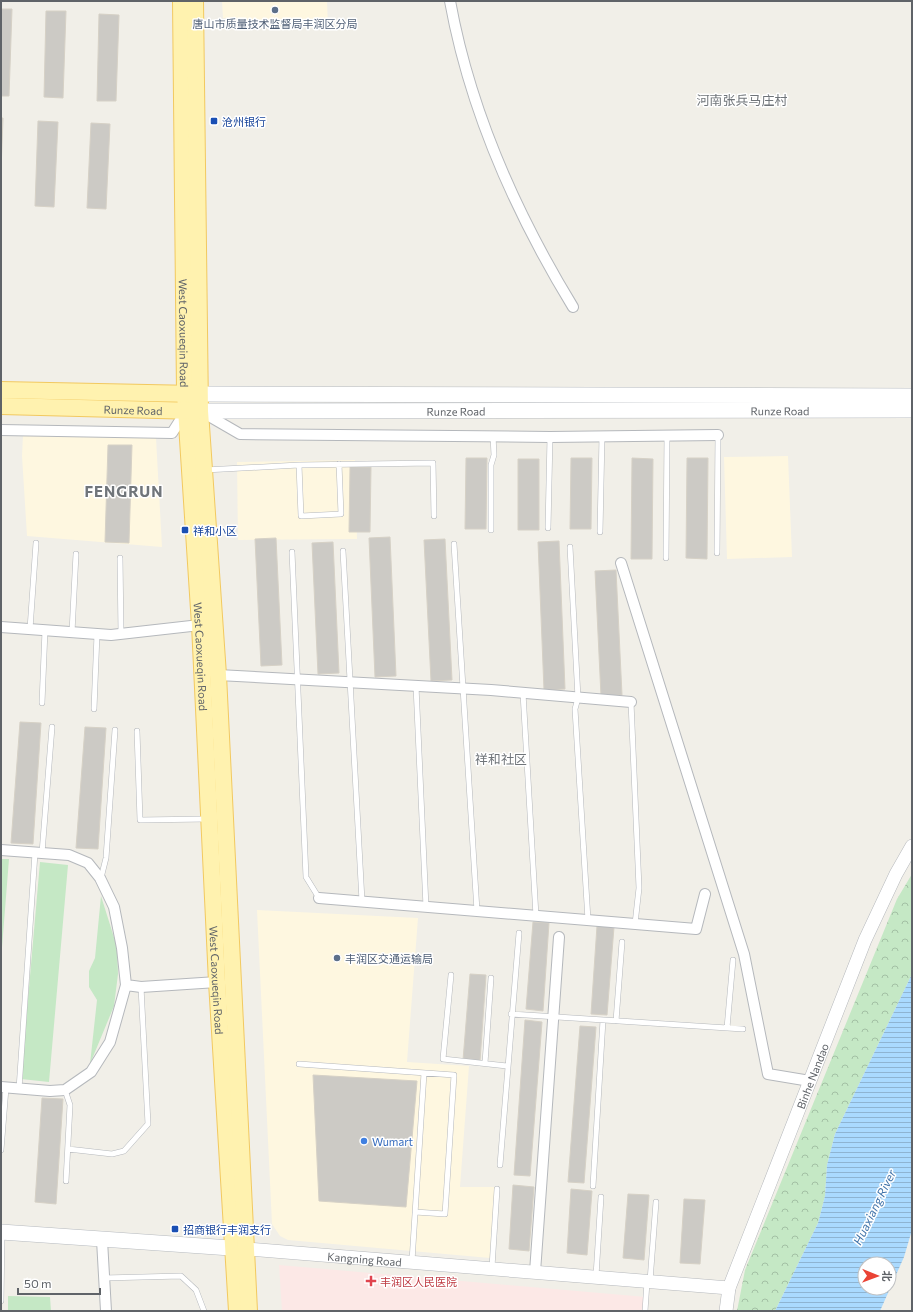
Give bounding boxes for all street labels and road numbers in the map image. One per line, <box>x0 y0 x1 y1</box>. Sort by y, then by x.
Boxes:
street label: West Caoxueqin Road <box>177 279 191 387</box>
street label: Runze Road <box>103 402 163 417</box>
street label: Runze Road <box>427 404 485 417</box>
street label: Runze Road <box>751 404 809 417</box>
street label: West Caoxueqin Road <box>192 602 211 711</box>
street label: West Caoxueqin Road <box>208 925 227 1035</box>
street label: Binhe Nandao <box>793 1041 831 1111</box>
street label: Kangning Road <box>327 1249 402 1268</box>

